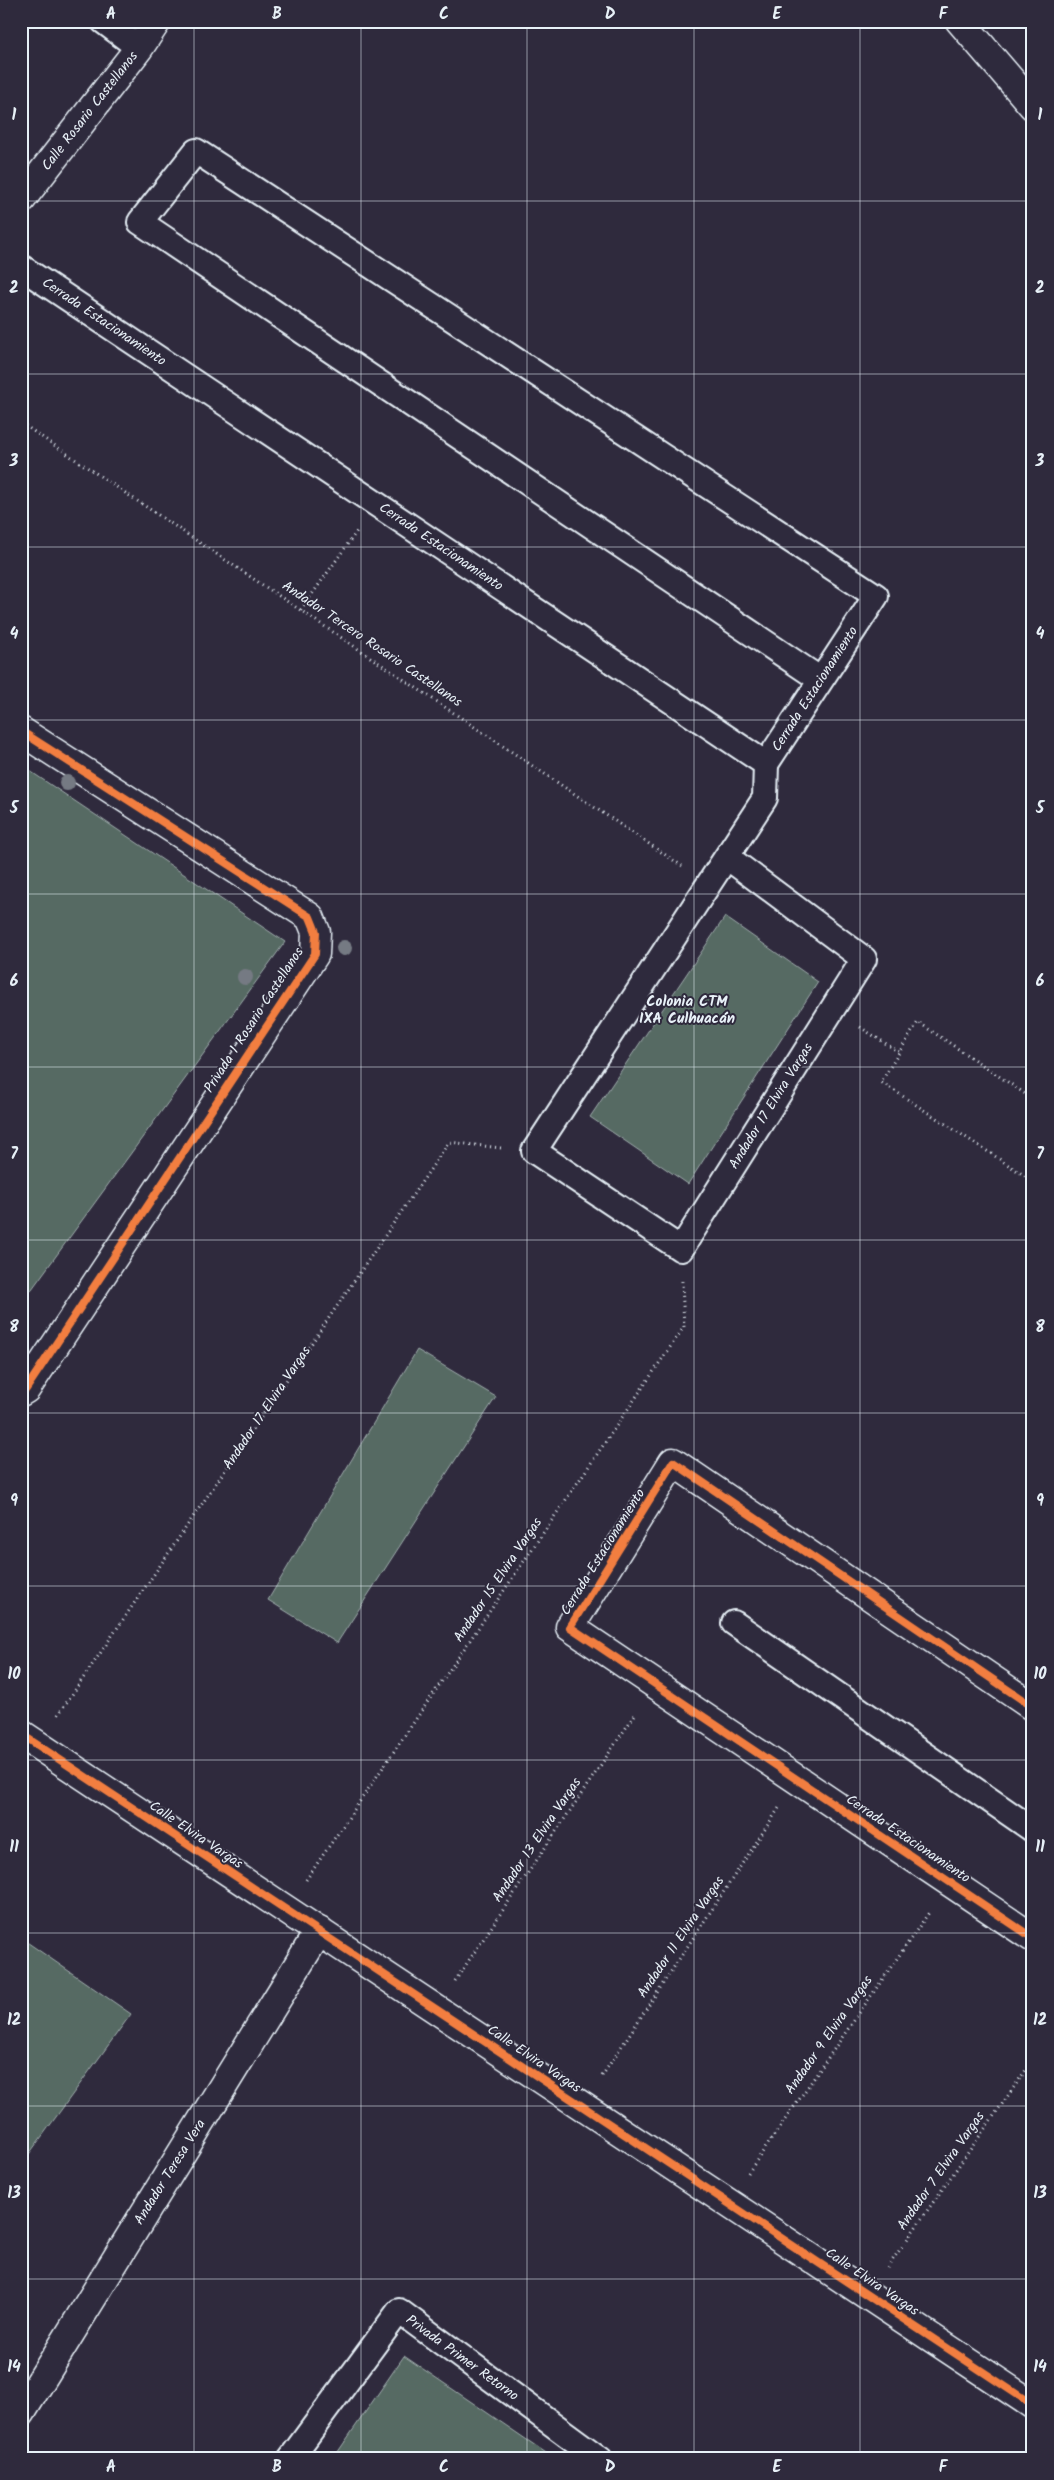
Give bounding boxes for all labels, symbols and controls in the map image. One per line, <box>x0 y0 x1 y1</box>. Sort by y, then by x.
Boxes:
text: A <box>106 2 116 27</box>
text: B <box>272 2 282 27</box>
text: C <box>439 2 449 27</box>
text: D <box>605 2 616 27</box>
text: E <box>773 2 783 27</box>
text: F <box>939 2 949 27</box>
street label: Calle Rosario Castellanos <box>36 46 144 176</box>
text: 1 <box>12 103 17 128</box>
text: 1 <box>1038 103 1043 128</box>
street label: Cerrada Estacionamiento <box>37 272 171 372</box>
text: 2 <box>9 276 19 301</box>
text: 2 <box>1035 276 1045 301</box>
text: 3 <box>9 449 19 474</box>
text: 3 <box>1035 449 1045 474</box>
street label: Cerrada Estacionamiento <box>374 497 508 597</box>
street label: Andador Tercero Rosario Castellanos <box>277 575 467 713</box>
text: 4 <box>10 622 19 647</box>
street label: Cerrada Estacionamiento <box>766 622 864 756</box>
text: 4 <box>1036 622 1045 647</box>
text: 5 <box>9 796 20 821</box>
text: 5 <box>1035 796 1046 821</box>
street label: Privada 1 Rosario Castellanos <box>198 943 310 1097</box>
text: 6 <box>10 969 19 994</box>
text: 6 <box>1036 969 1045 994</box>
district label: Colonia CTM IXA Culhuacán <box>639 990 735 1031</box>
street label: Andador 17 Elvira Vargas <box>723 1039 819 1173</box>
text: 7 <box>10 1142 18 1167</box>
text: 7 <box>1036 1142 1044 1167</box>
text: 8 <box>9 1315 19 1340</box>
text: 8 <box>1035 1315 1045 1340</box>
street label: Andador 17 Elvira Vargas <box>217 1342 317 1474</box>
street label: Cerrada Estacionamiento <box>555 1484 651 1620</box>
text: 9 <box>10 1489 18 1514</box>
text: 9 <box>1036 1489 1044 1514</box>
street label: Andador 15 Elvira Vargas <box>448 1513 548 1647</box>
text: 10 <box>7 1662 21 1687</box>
text: 10 <box>1033 1662 1047 1687</box>
street label: Andador 13 Elvira Vargas <box>487 1773 587 1907</box>
street label: Cerrada Estacionamiento <box>841 1789 975 1889</box>
street label: Calle Elvira Vargas <box>145 1795 247 1875</box>
text: 11 <box>9 1835 19 1860</box>
text: 11 <box>1035 1835 1045 1860</box>
street label: Andador 11 Elvira Vargas <box>632 1872 730 2002</box>
street label: Andador 9 Elvira Vargas <box>780 1971 878 2099</box>
text: 12 <box>7 2008 21 2033</box>
text: 12 <box>1033 2008 1047 2033</box>
street label: Calle Elvira Vargas <box>483 2019 585 2099</box>
street label: Andador 7 Elvira Vargas <box>892 2107 990 2235</box>
street label: Andador Teresa Vera <box>129 2115 211 2229</box>
text: 13 <box>7 2181 21 2206</box>
text: 13 <box>1033 2181 1047 2206</box>
street label: Calle Elvira Vargas <box>821 2242 923 2322</box>
street label: Privada Primer Retorno <box>401 2309 523 2407</box>
text: 14 <box>7 2355 21 2380</box>
text: 14 <box>1033 2355 1047 2380</box>
text: A <box>106 2455 116 2480</box>
text: B <box>272 2455 282 2480</box>
text: C <box>439 2455 449 2480</box>
text: D <box>605 2455 616 2480</box>
text: E <box>773 2455 783 2480</box>
text: F <box>939 2455 949 2480</box>

